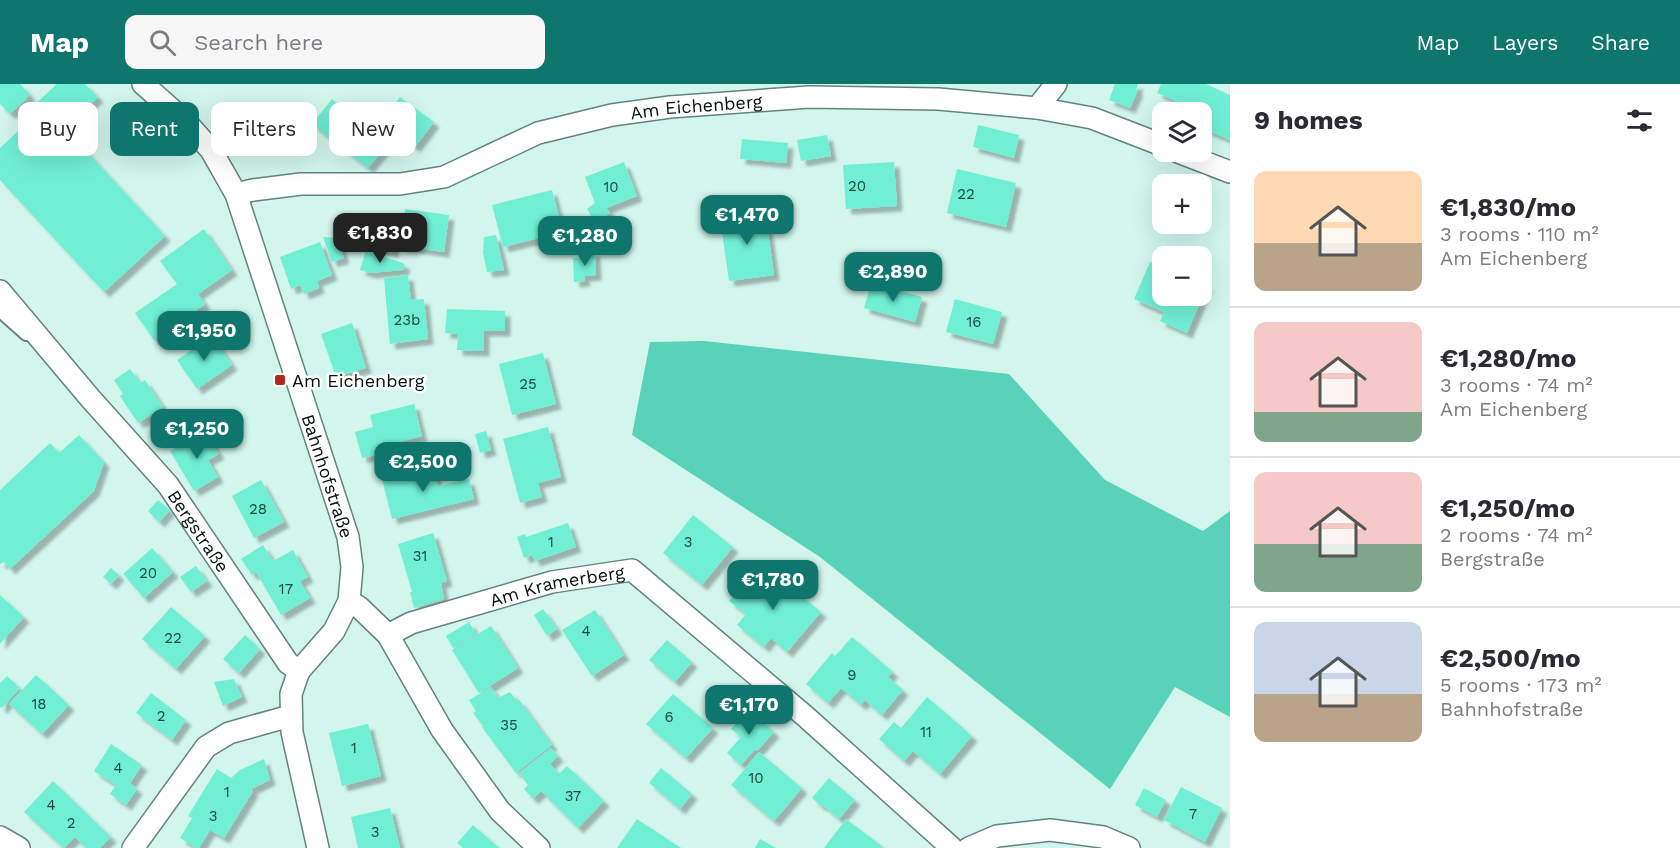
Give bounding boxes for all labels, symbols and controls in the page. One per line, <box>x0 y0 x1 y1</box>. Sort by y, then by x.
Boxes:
search box <box>125 15 545 69</box>
text: Map <box>30 26 89 59</box>
icon: search <box>146 26 179 59</box>
text: Search here <box>194 30 323 55</box>
text: Map <box>1416 30 1459 55</box>
text: Layers <box>1492 30 1558 55</box>
text: Share <box>1591 30 1650 55</box>
street label: Am Eichenberg <box>629 90 763 123</box>
chip: Buy <box>18 102 98 156</box>
chip: Rent <box>110 102 199 156</box>
chip: Filters <box>211 102 317 156</box>
chip: New <box>329 102 416 156</box>
map controls <box>1152 102 1212 306</box>
button: layers <box>1152 102 1212 162</box>
icon: filters <box>1623 104 1656 137</box>
text: 9 homes <box>1254 105 1363 135</box>
button: + <box>1152 174 1212 234</box>
house number: 20 <box>848 177 866 195</box>
house number: 10 <box>603 178 619 196</box>
house number: 22 <box>957 185 975 203</box>
text: €1,830/mo <box>1440 192 1576 222</box>
pin: €1,470 <box>698 195 796 246</box>
icon: home <box>1302 195 1374 267</box>
text: €1,470 <box>715 202 779 226</box>
pin: €1,830 <box>331 213 429 264</box>
pin: €1,280 <box>536 216 634 267</box>
text: €1,830 <box>347 220 413 244</box>
text: 3 rooms · 110 m² <box>1440 222 1599 246</box>
text: €1,280 <box>552 223 618 247</box>
button: − <box>1152 246 1212 306</box>
text: Am Eichenberg <box>1440 246 1587 270</box>
pin: €2,890 <box>844 252 942 303</box>
text: €2,890 <box>858 259 928 283</box>
pin: €1,950 <box>155 311 253 362</box>
house number: 23b <box>394 311 420 329</box>
house number: 16 <box>967 313 981 331</box>
text: €1,950 <box>171 318 237 342</box>
text: €1,280/mo <box>1440 343 1576 373</box>
icon: home <box>1302 346 1374 418</box>
place label: Am Eichenberg <box>292 370 425 391</box>
marker: Am Eichenberg <box>273 373 287 387</box>
text: 3 rooms · 74 m² <box>1440 373 1593 397</box>
house number: 25 <box>519 375 537 393</box>
text: Am Eichenberg <box>1440 397 1587 421</box>
pin: €1,250 <box>148 409 246 460</box>
street label: Bahnhofstraße <box>298 411 358 540</box>
text: €1,250 <box>165 416 229 440</box>
pin: €2,500 <box>374 442 472 493</box>
text: €2,500 <box>388 449 458 473</box>
street label: Bergstraße <box>164 486 234 576</box>
text: €1,250/mo <box>1440 493 1575 523</box>
icon: home <box>1302 496 1374 568</box>
house number: 28 <box>249 500 267 518</box>
text: 2 rooms · 74 m² <box>1440 523 1593 547</box>
house number: 1 <box>548 533 554 551</box>
house number: 3 <box>684 533 692 551</box>
house number: 31 <box>413 547 427 565</box>
text: Bergstraße <box>1440 547 1545 571</box>
pin: €1,780 <box>724 560 822 611</box>
street label: Am Kramerberg <box>487 561 626 610</box>
house number: 20 <box>139 564 157 582</box>
text: €1,780 <box>741 567 805 591</box>
house number: 17 <box>279 580 293 598</box>
house number: 4 <box>581 622 591 640</box>
house number: 22 <box>164 629 182 647</box>
text: €2,500/mo <box>1440 643 1581 673</box>
icon: home <box>1302 646 1374 718</box>
house number: 9 <box>847 666 857 684</box>
text: 5 rooms · 173 m² <box>1440 673 1602 697</box>
pin: €1,170 <box>700 685 798 736</box>
text: €1,170 <box>719 692 779 716</box>
house number: 18 <box>31 695 47 713</box>
text: Bahnhofstraße <box>1440 697 1583 721</box>
house number: 2 <box>157 707 165 725</box>
house number: 6 <box>664 708 674 726</box>
house number: 35 <box>500 716 518 734</box>
house number: 11 <box>920 723 932 741</box>
house number: 1 <box>351 739 357 757</box>
house number: 4 <box>113 759 123 777</box>
house number: 10 <box>748 769 764 787</box>
house number: 1 <box>224 783 230 801</box>
house number: 37 <box>565 787 581 805</box>
house number: 4 <box>46 796 56 814</box>
house number: 7 <box>1189 805 1197 823</box>
house number: 3 <box>209 807 217 825</box>
house number: 2 <box>67 814 75 832</box>
house number: 3 <box>371 823 379 841</box>

